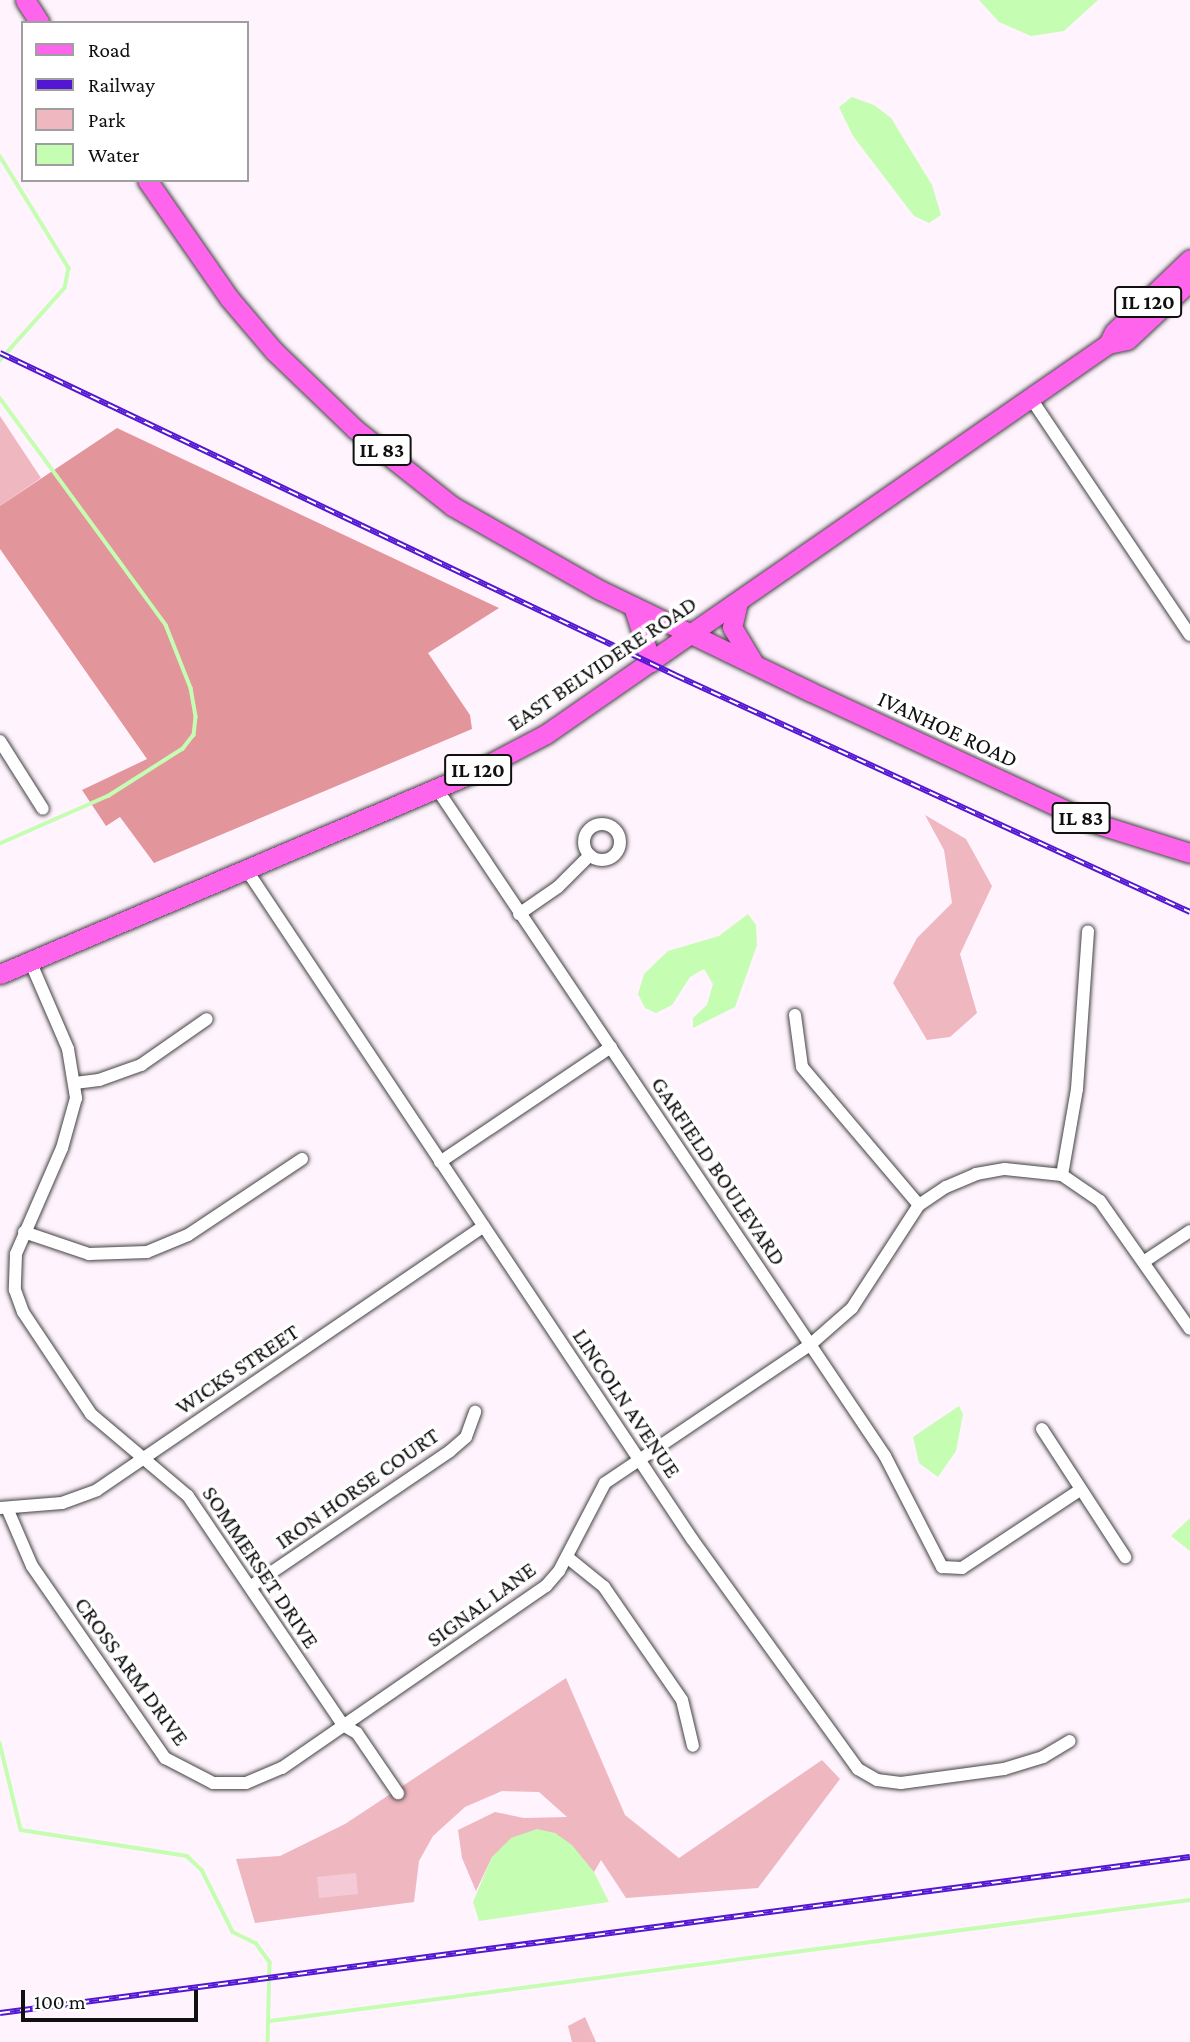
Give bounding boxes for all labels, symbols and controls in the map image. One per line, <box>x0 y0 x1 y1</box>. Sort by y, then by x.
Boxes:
legend <box>21 21 248 182</box>
text: Road <box>88 38 131 62</box>
text: Railway <box>88 73 155 97</box>
text: Park <box>88 108 125 132</box>
text: Water <box>88 143 140 167</box>
road number: IL 120 <box>1113 284 1183 320</box>
road number: IL 83 <box>352 433 412 468</box>
street label: EAST BELVIDERE ROAD <box>502 589 702 737</box>
street label: IVANHOE ROAD <box>874 685 1022 773</box>
road number: IL 120 <box>443 752 513 788</box>
road number: IL 83 <box>1051 800 1111 836</box>
street label: GARFIELD BOULEVARD <box>645 1071 793 1271</box>
street label: WICKS STREET <box>170 1318 304 1420</box>
street label: LINCOLN AVENUE <box>567 1323 687 1483</box>
street label: IRON HORSE COURT <box>270 1421 444 1555</box>
street label: SOMMERSET DRIVE <box>196 1480 326 1654</box>
street label: SIGNAL LANE <box>421 1555 541 1653</box>
street label: CROSS ARM DRIVE <box>69 1591 195 1751</box>
scale bar <box>24 1976 201 2020</box>
text: 100 m <box>34 1990 86 2014</box>

